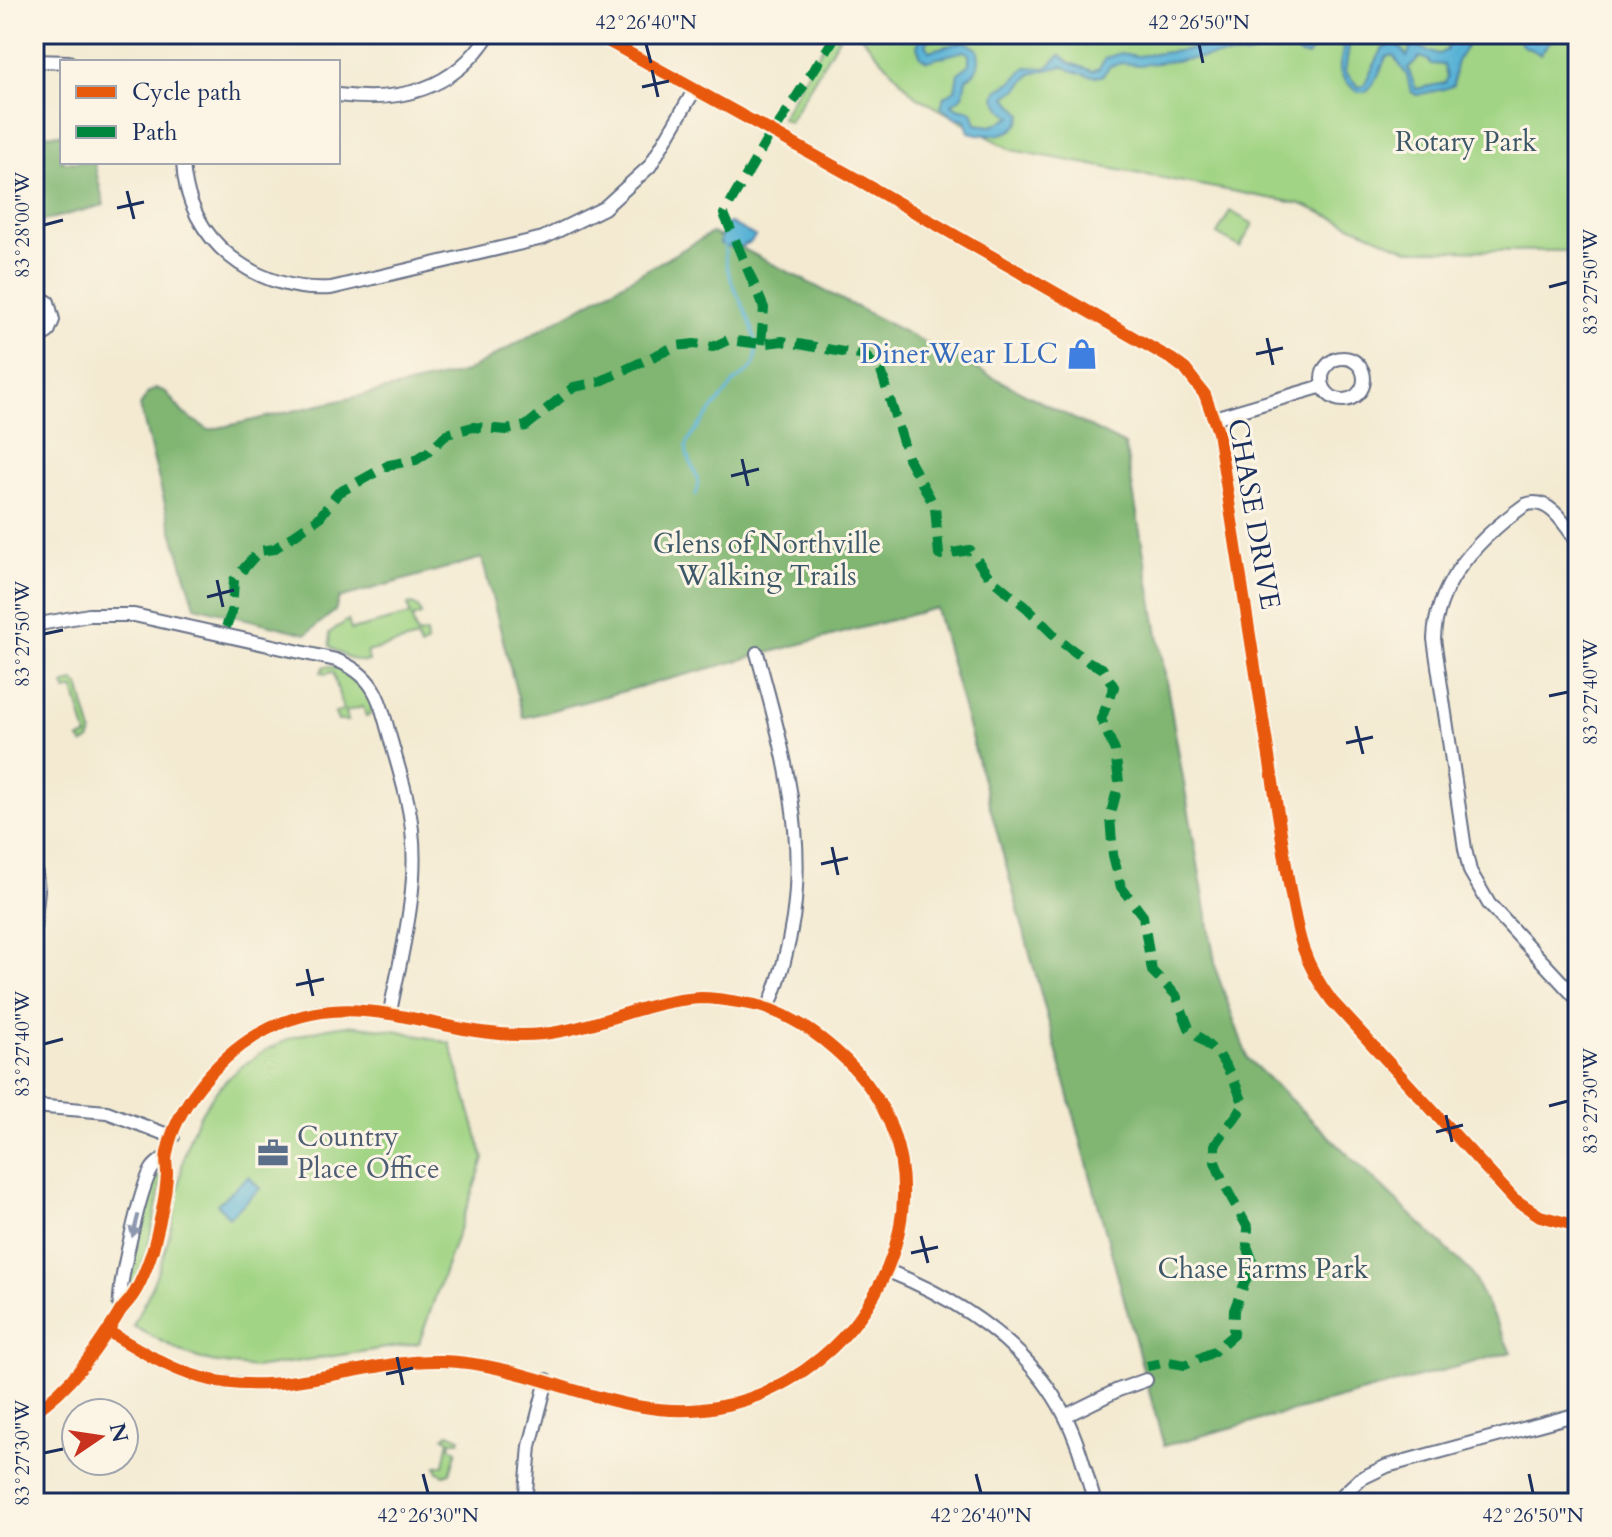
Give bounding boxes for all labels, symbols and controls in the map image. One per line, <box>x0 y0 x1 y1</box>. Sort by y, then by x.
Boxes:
text: 42°26'40"N <box>595 9 697 36</box>
text: 42°26'50"N <box>1148 9 1250 36</box>
legend <box>60 60 340 164</box>
text: Cycle path <box>132 76 241 109</box>
text: Path <box>132 116 177 149</box>
park label: Rotary Park <box>1395 123 1537 161</box>
text: 83°28'00"W <box>9 171 36 278</box>
text: 83°27'50"W <box>1577 228 1604 335</box>
place label: DinerWear LLC <box>860 335 1058 373</box>
shop icon: DinerWear LLC <box>1065 337 1099 371</box>
street label: CHASE DRIVE <box>1219 416 1289 612</box>
park label: Glens of Northville Walking Trails <box>653 525 881 595</box>
text: 83°27'50"W <box>9 580 36 687</box>
text: 83°27'40"W <box>1577 638 1604 745</box>
text: 83°27'40"W <box>9 990 36 1097</box>
text: 83°27'30"W <box>1577 1047 1604 1154</box>
place label: Country Place Office <box>297 1118 440 1188</box>
office icon: Country Place Office <box>256 1136 290 1170</box>
one-way arrow <box>128 1213 141 1238</box>
park label: Chase Farms Park <box>1157 1250 1369 1288</box>
north arrow <box>60 1397 140 1477</box>
text: 83°27'30"W <box>9 1399 36 1506</box>
text: N <box>102 1420 135 1445</box>
text: 42°26'30"N <box>377 1502 479 1529</box>
text: 42°26'40"N <box>930 1502 1032 1529</box>
text: 42°26'50"N <box>1482 1502 1584 1529</box>

